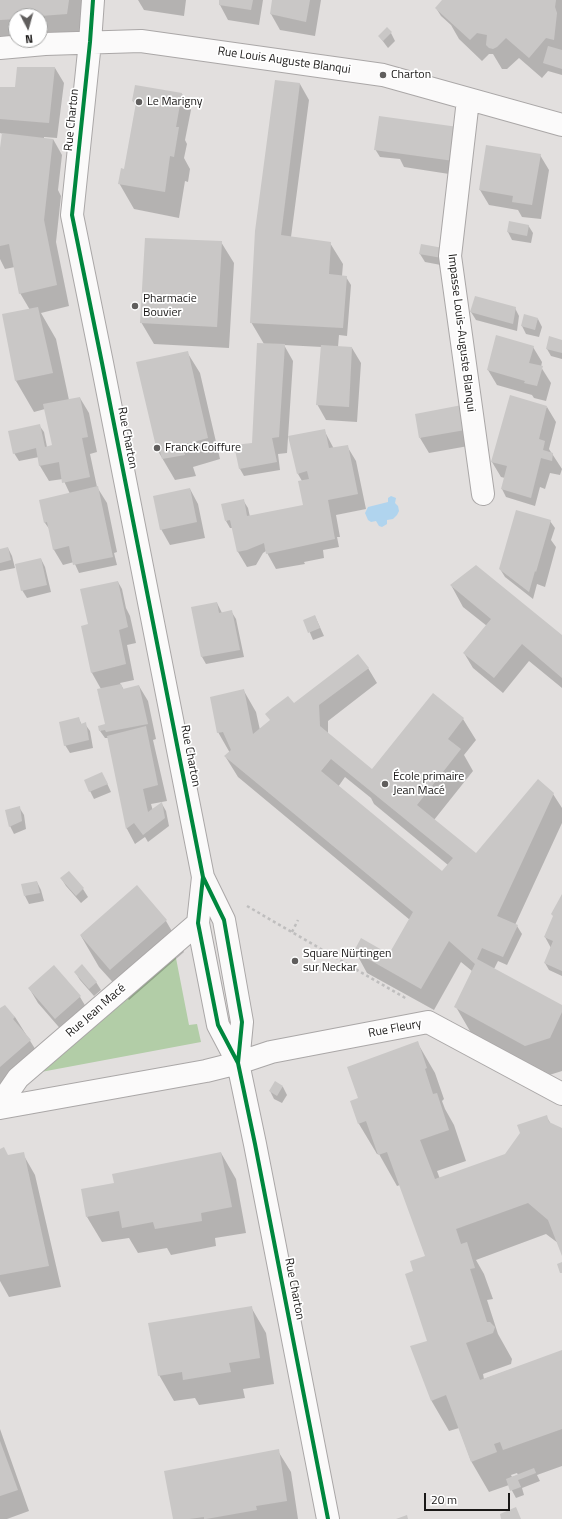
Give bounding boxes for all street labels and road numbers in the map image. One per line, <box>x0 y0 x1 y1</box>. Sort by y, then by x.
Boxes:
street label: Rue Louis Auguste Blanqui <box>217 45 351 77</box>
street label: Rue Charton <box>62 88 82 152</box>
street label: Impasse Louis-Auguste Blanqui <box>444 253 478 413</box>
street label: Rue Charton <box>114 406 140 470</box>
street label: Rue Charton <box>177 724 203 788</box>
street label: Rue Jean Macé <box>63 981 129 1041</box>
street label: Rue Fleury <box>367 1017 423 1041</box>
street label: Rue Charton <box>281 1257 307 1321</box>

